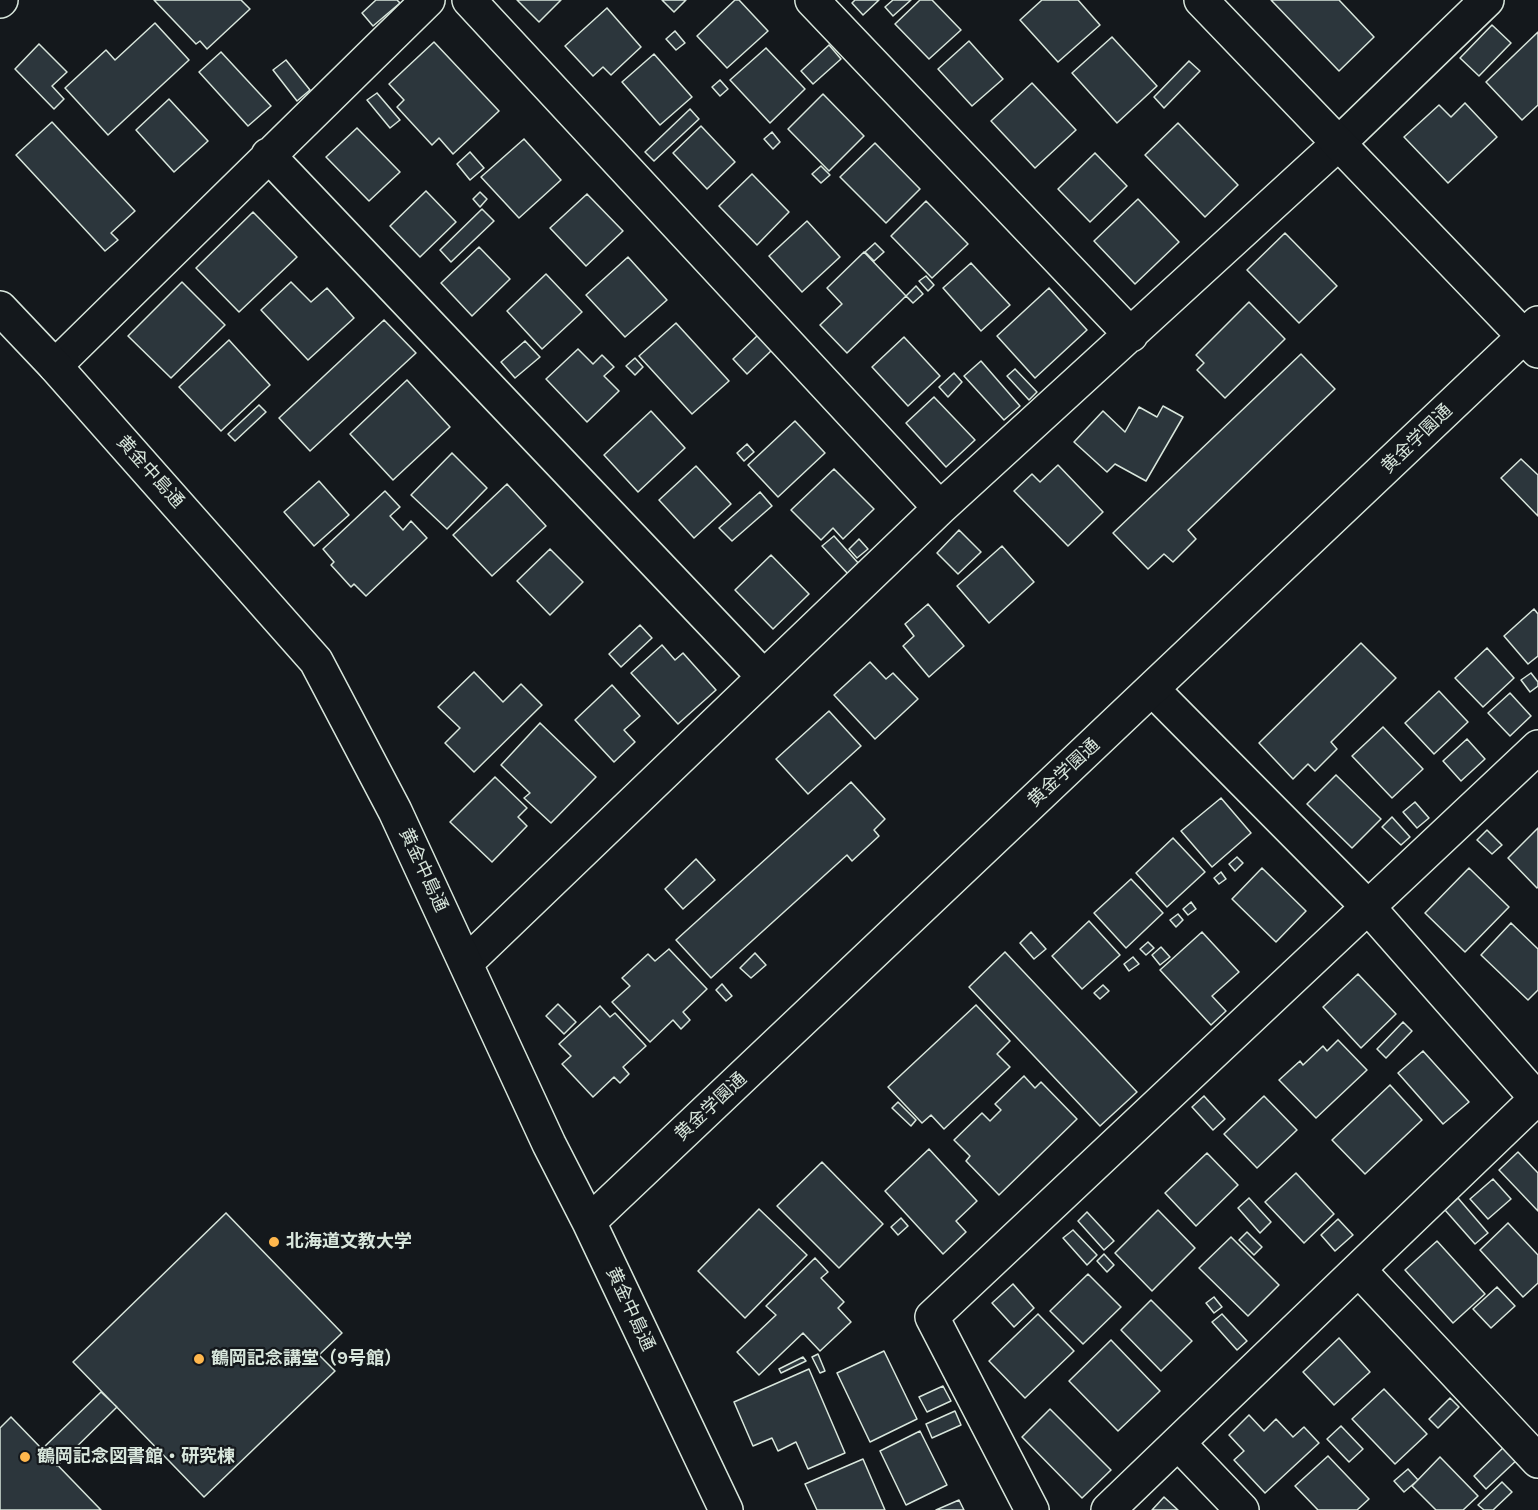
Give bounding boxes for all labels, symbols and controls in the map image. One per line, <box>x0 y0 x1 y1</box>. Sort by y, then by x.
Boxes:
street label: 黄金学園通 <box>1377 400 1457 478</box>
street label: 黄金中島通 <box>112 431 188 513</box>
street label: 黄金学園通 <box>1024 734 1104 812</box>
street label: 黄金中島通 <box>394 825 452 915</box>
street label: 黄金学園通 <box>671 1068 751 1146</box>
place label: 北海道文教大学 <box>286 1231 412 1253</box>
marker: 北海道文教大学 <box>267 1235 281 1249</box>
street label: 黄金中島通 <box>601 1264 659 1354</box>
place label: 鶴岡記念講堂（9号館） <box>211 1348 402 1370</box>
marker: 鶴岡記念講堂（9号館） <box>192 1352 206 1366</box>
place label: 鶴岡記念図書館・研究棟 <box>37 1446 235 1468</box>
marker: 鶴岡記念図書館・研究棟 <box>18 1450 32 1464</box>

